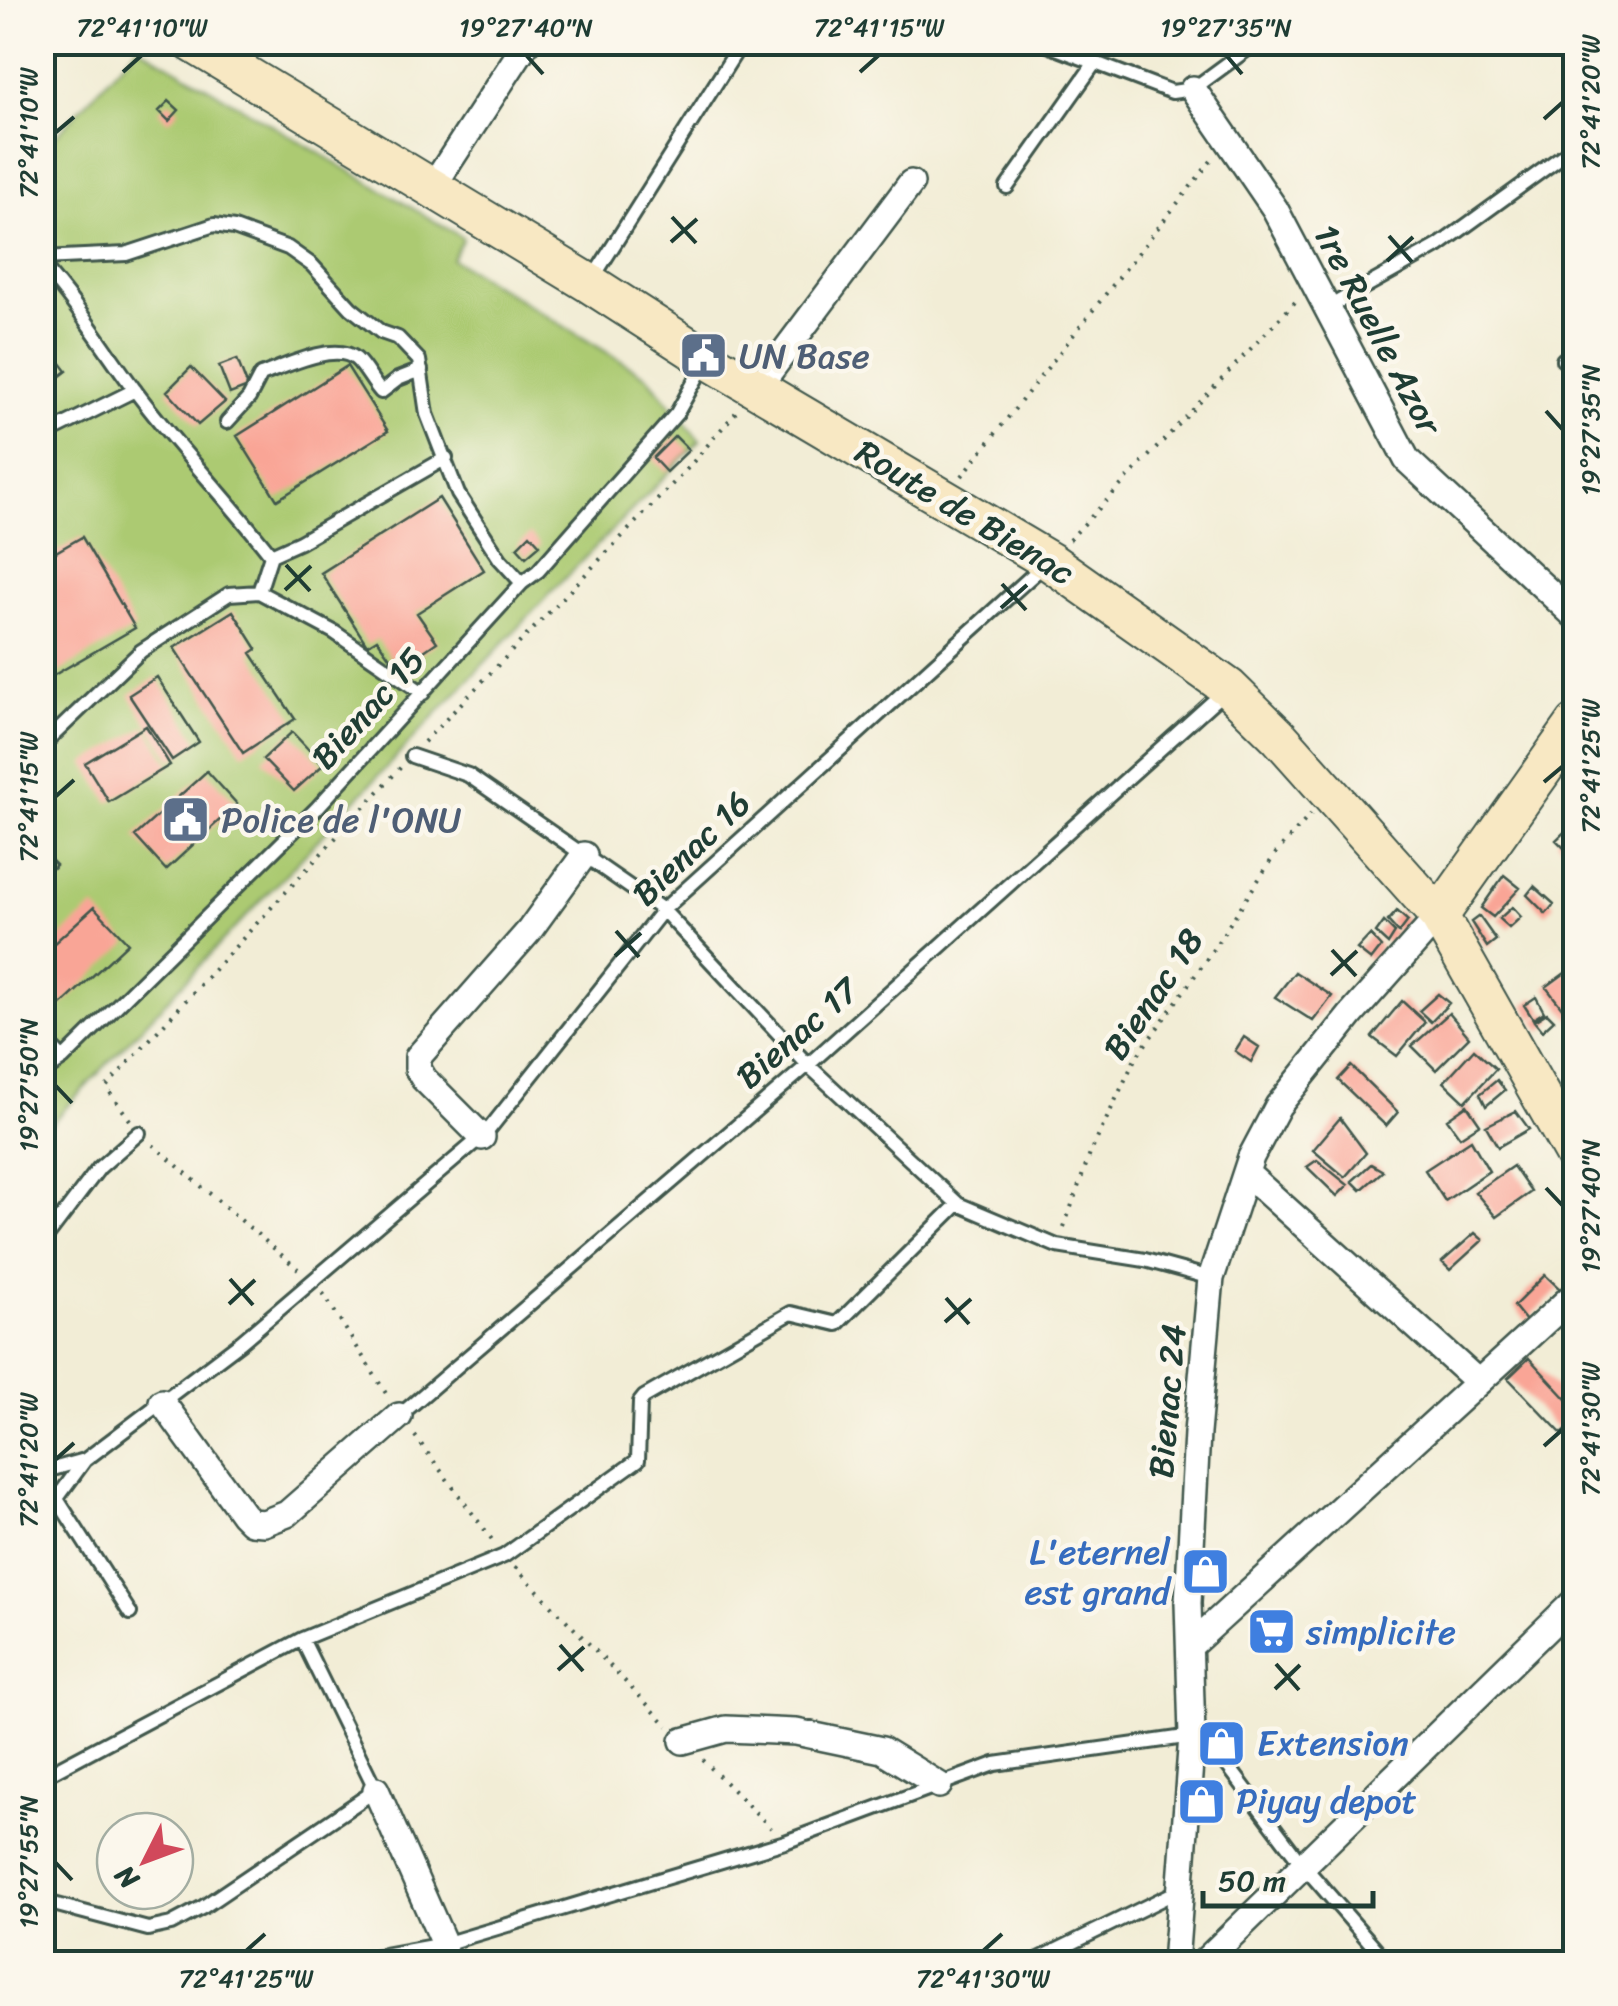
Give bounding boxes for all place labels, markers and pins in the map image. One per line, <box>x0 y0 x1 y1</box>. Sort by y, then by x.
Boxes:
place label: UN Base <box>739 325 870 387</box>
public building icon: UN Base <box>678 330 730 382</box>
place label: Police de l'ONU <box>221 789 462 851</box>
public building icon: Police de l'ONU <box>160 794 212 846</box>
place label: L'eternel est grand <box>1025 1521 1173 1623</box>
shop icon: L'eternel est grand <box>1179 1546 1231 1598</box>
place label: simplicite <box>1305 1601 1456 1663</box>
supermarket icon: simplicite <box>1245 1606 1297 1658</box>
place label: Extension <box>1257 1712 1409 1774</box>
shop icon: Extension <box>1196 1717 1248 1769</box>
place label: Piyay depot <box>1236 1770 1417 1832</box>
shop icon: Piyay depot <box>1175 1775 1227 1827</box>

